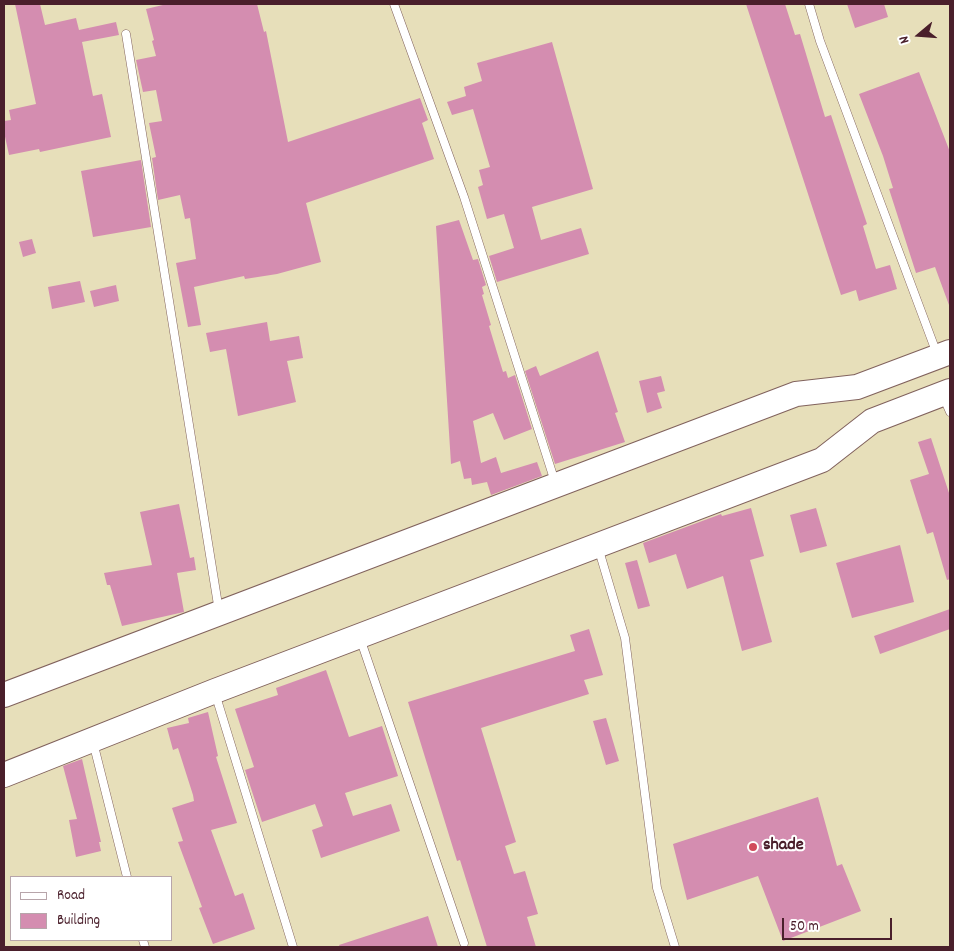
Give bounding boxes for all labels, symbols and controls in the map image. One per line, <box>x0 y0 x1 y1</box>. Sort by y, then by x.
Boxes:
north arrow <box>894 10 944 60</box>
text: N <box>894 33 915 46</box>
place label: shade <box>763 836 804 858</box>
marker: shade <box>747 841 759 853</box>
legend <box>10 876 172 941</box>
text: Road <box>57 885 85 907</box>
scale bar <box>784 908 894 940</box>
text: Building <box>57 910 100 932</box>
text: 50 m <box>790 916 819 938</box>

